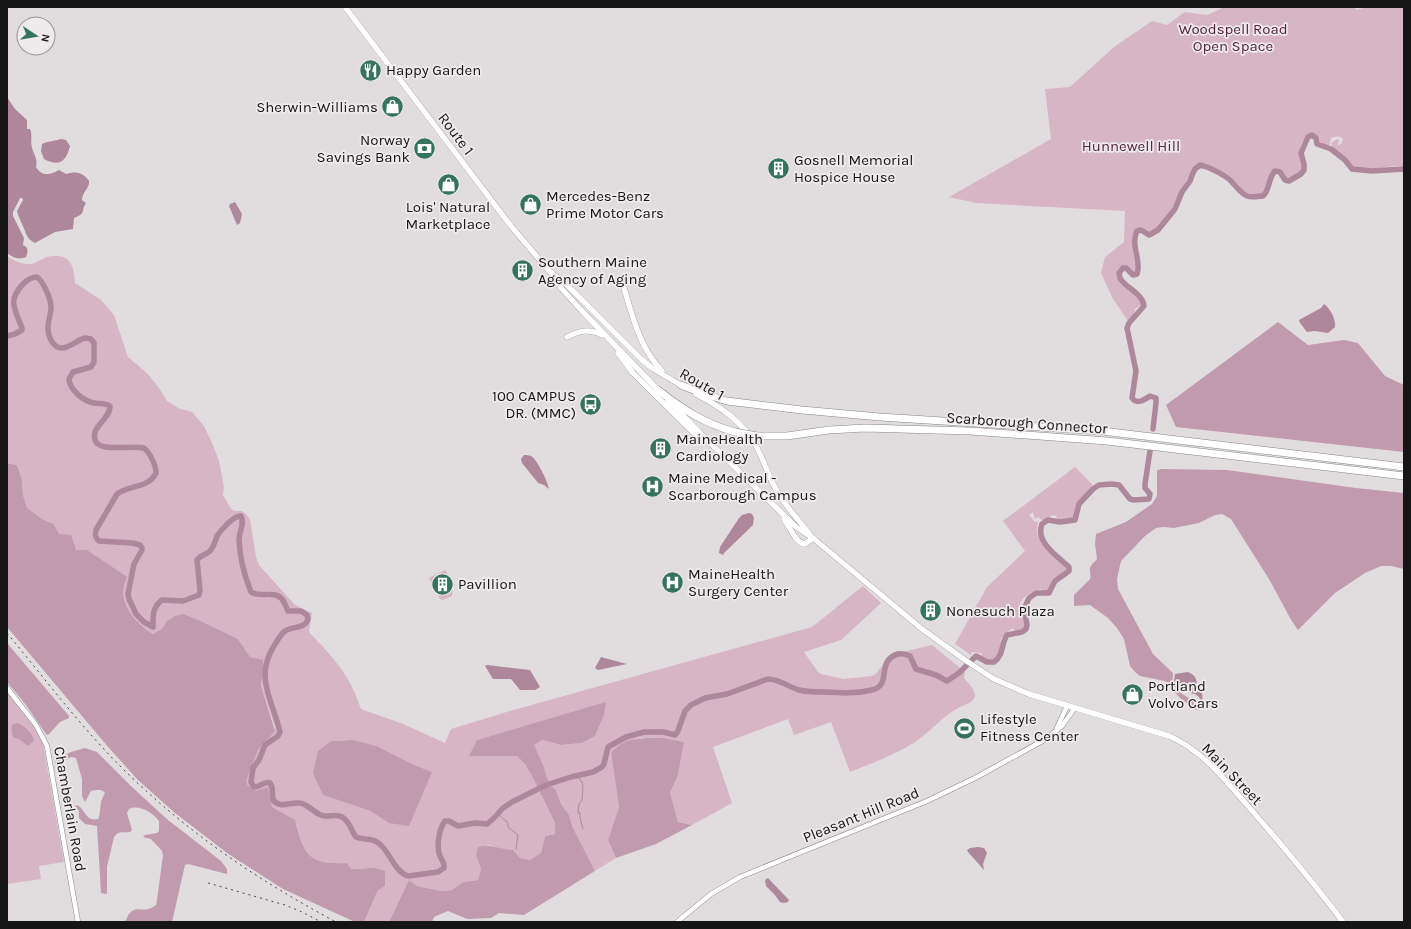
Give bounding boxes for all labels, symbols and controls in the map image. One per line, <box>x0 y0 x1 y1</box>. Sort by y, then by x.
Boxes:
north arrow <box>16 16 56 56</box>
park label: Woodspell Road Open Space <box>1178 20 1288 55</box>
text: N <box>38 33 52 43</box>
restaurant icon: Happy Garden <box>358 57 384 83</box>
place label: Happy Garden <box>386 61 481 79</box>
shop icon: Sherwin-Williams <box>380 94 406 120</box>
place label: Sherwin-Williams <box>256 98 378 116</box>
street label: Route 1 <box>434 109 478 159</box>
place label: Norway Savings Bank <box>317 131 410 166</box>
bank icon: Norway Savings Bank <box>412 136 438 162</box>
park label: Hunnewell Hill <box>1082 137 1180 155</box>
place label: Gosnell Memorial Hospice House <box>794 151 913 186</box>
building icon: Gosnell Memorial Hospice House <box>766 156 792 182</box>
shop icon: Lois' Natural Marketplace <box>435 171 461 197</box>
place label: Mercedes-Benz Prime Motor Cars <box>546 187 664 222</box>
shop icon: Mercedes-Benz Prime Motor Cars <box>517 192 543 218</box>
place label: Lois' Natural Marketplace <box>406 198 490 233</box>
place label: Southern Maine Agency of Aging <box>538 253 647 288</box>
building icon: Southern Maine Agency of Aging <box>510 258 536 284</box>
street label: Route 1 <box>677 364 727 404</box>
place label: 100 CAMPUS DR. (MMC) <box>492 387 576 422</box>
bus stop icon: 100 CAMPUS DR. (MMC) <box>578 392 604 418</box>
street label: Scarborough Connector <box>946 408 1109 438</box>
place label: MaineHealth Cardiology <box>676 430 763 465</box>
building icon: MaineHealth Cardiology <box>647 435 673 461</box>
place label: Maine Medical - Scarborough Campus <box>668 469 817 504</box>
hospital icon: Maine Medical - Scarborough Campus <box>640 474 666 500</box>
place label: MaineHealth Surgery Center <box>688 565 789 600</box>
hospital icon: MaineHealth Surgery Center <box>660 570 686 596</box>
building icon: Pavillion <box>429 571 455 597</box>
place label: Pavillion <box>458 575 517 593</box>
building icon: Nonesuch Plaza <box>917 598 943 624</box>
place label: Nonesuch Plaza <box>946 602 1055 620</box>
place label: Portland Volvo Cars <box>1148 677 1218 712</box>
shop icon: Portland Volvo Cars <box>1120 682 1146 708</box>
place label: Lifestyle Fitness Center <box>980 710 1079 745</box>
sports icon: Lifestyle Fitness Center <box>951 715 977 741</box>
street label: Main Street <box>1198 739 1266 809</box>
street label: Chamberlain Road <box>50 745 90 873</box>
street label: Pleasant Hill Road <box>800 783 922 847</box>

